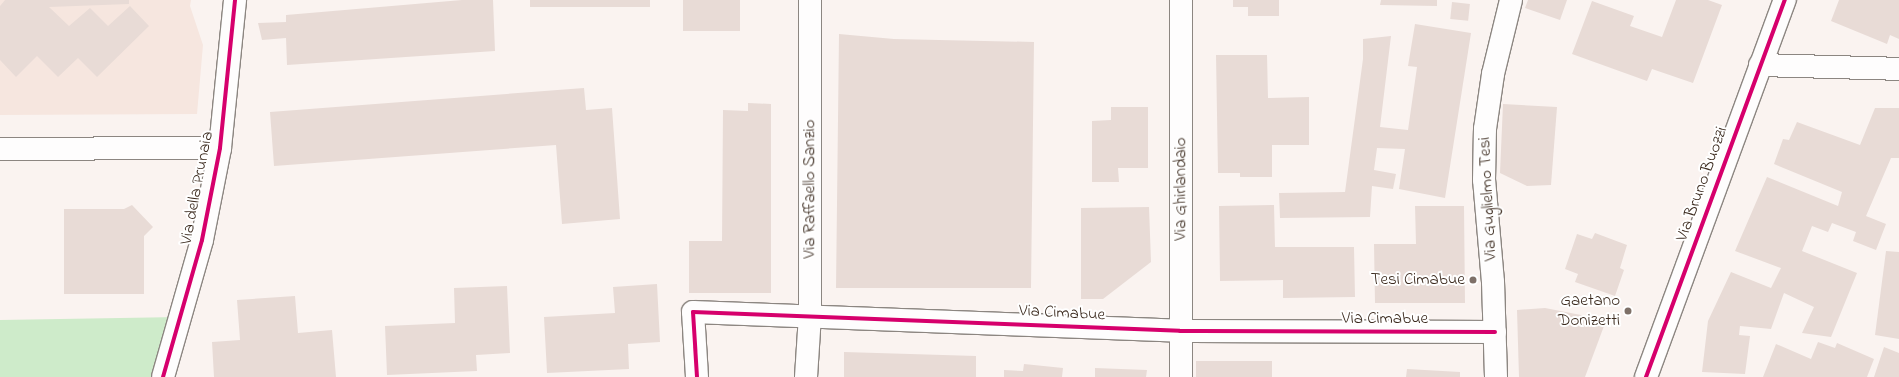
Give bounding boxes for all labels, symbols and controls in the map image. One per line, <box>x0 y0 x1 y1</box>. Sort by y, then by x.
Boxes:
street label: Via Raffaello Sanzio <box>800 119 820 259</box>
street label: Via Bruno Buozzi <box>1672 124 1732 244</box>
street label: Via della Prunaia <box>176 130 218 246</box>
street label: Via Guglielmo Tesi <box>1475 136 1501 262</box>
street label: Via Ghirlandaio <box>1171 137 1191 241</box>
place label: Tesi Cimabue <box>1371 270 1465 290</box>
marker: Tesi Cimabue <box>1468 275 1478 285</box>
place label: Gaetano Donizetti <box>1558 291 1620 331</box>
street label: Via Cimabue <box>1018 301 1106 325</box>
marker: Gaetano Donizetti <box>1623 306 1633 316</box>
street label: Via Cimabue <box>1342 309 1428 329</box>

